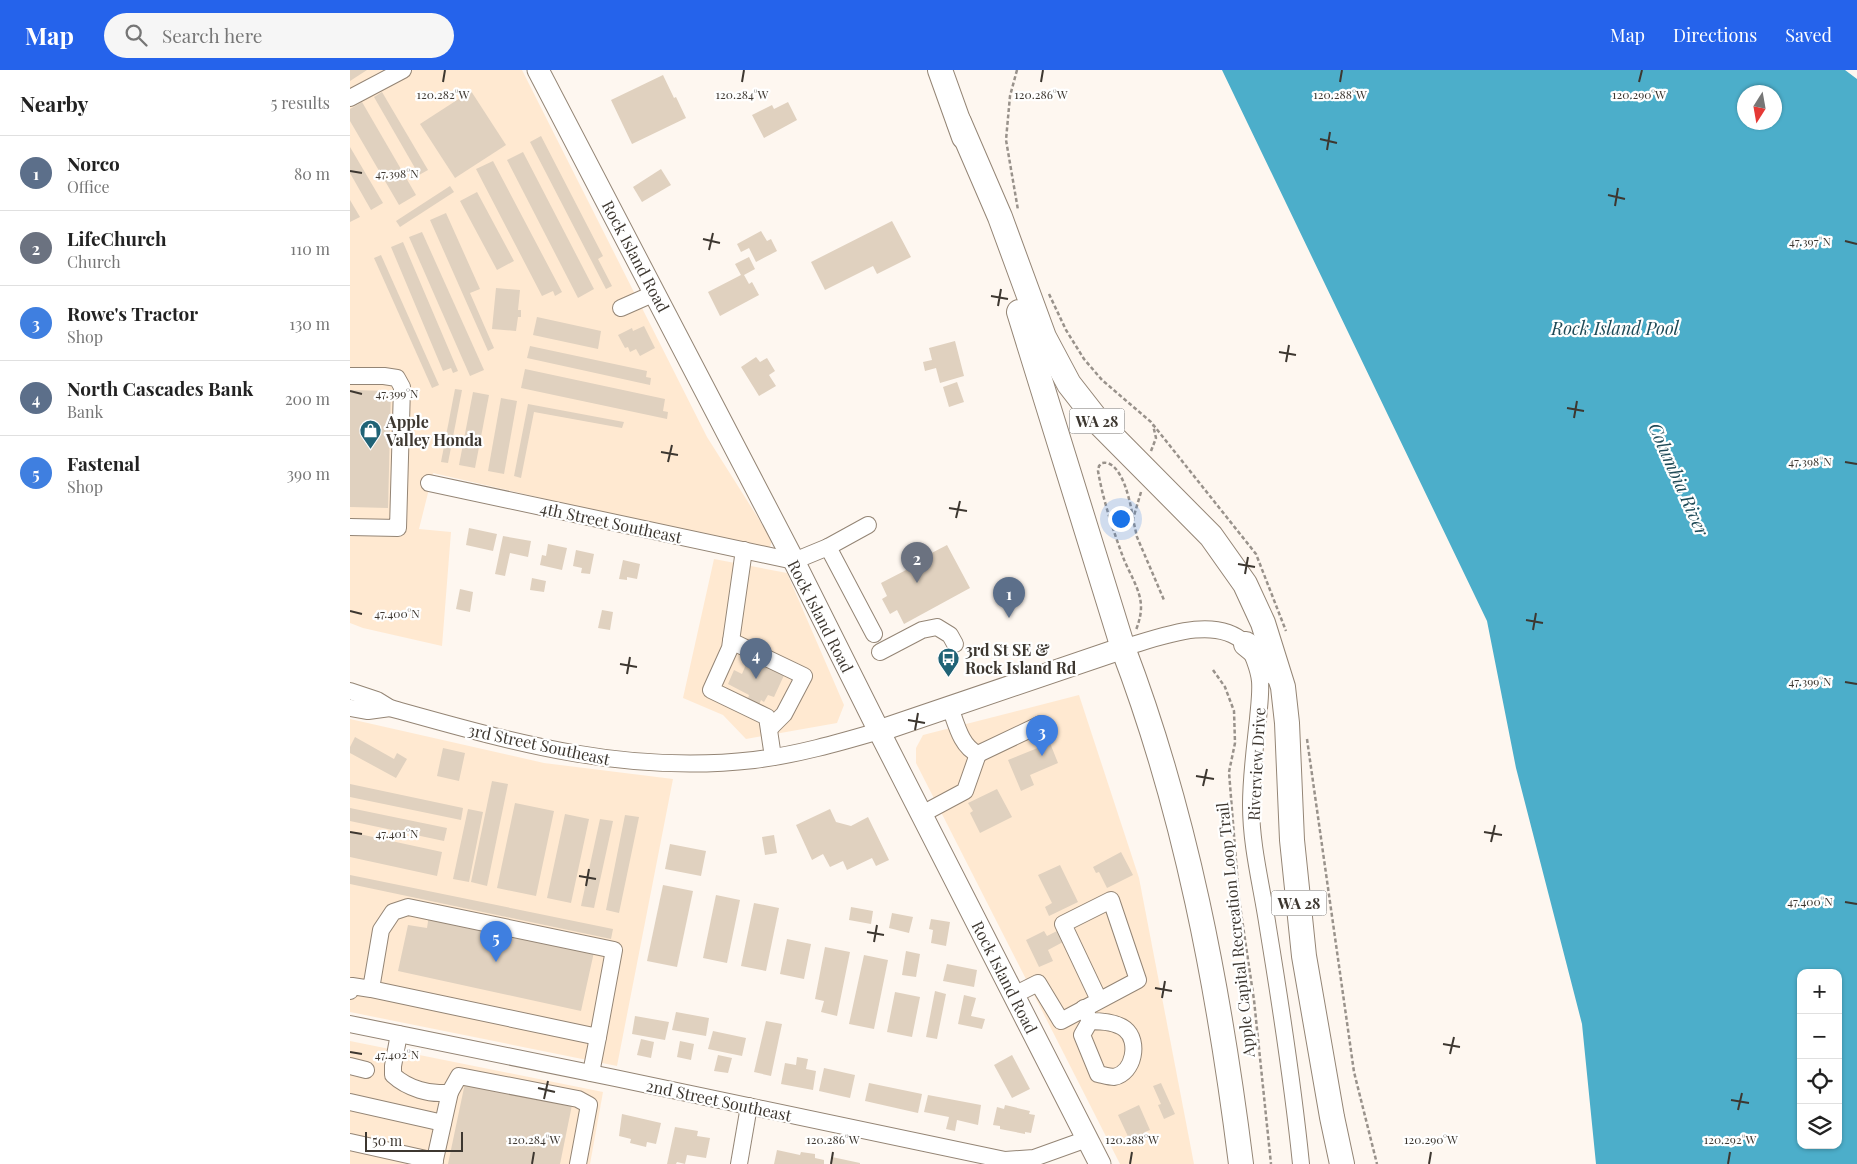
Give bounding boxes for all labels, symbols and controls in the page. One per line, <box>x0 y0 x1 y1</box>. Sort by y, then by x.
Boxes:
search box <box>104 13 454 58</box>
text: Map <box>25 19 74 51</box>
icon: search <box>122 21 150 49</box>
text: Search here <box>162 22 262 48</box>
text: Map <box>1610 23 1645 47</box>
text: Directions <box>1673 23 1757 47</box>
text: Saved <box>1785 23 1832 47</box>
north arrow <box>1737 85 1782 130</box>
text: 120.282°W <box>417 86 470 102</box>
text: 120.284°W <box>716 86 769 102</box>
text: 120.286°W <box>1014 86 1068 102</box>
text: 120.288°W <box>1313 86 1367 102</box>
text: 120.290°W <box>1612 86 1666 102</box>
text: Nearby <box>20 89 89 117</box>
text: 5 results <box>271 92 330 113</box>
text: Norco <box>67 150 120 176</box>
text: 1 <box>33 163 39 184</box>
text: 80 m <box>294 163 330 184</box>
text: 47.398°N <box>375 165 419 181</box>
text: Office <box>67 176 110 197</box>
street label: Rock Island Road <box>598 196 674 316</box>
text: LifeChurch <box>67 225 167 251</box>
text: 47.397°N <box>1789 233 1832 249</box>
text: 2 <box>32 238 40 259</box>
text: 110 m <box>290 238 330 259</box>
text: Church <box>67 251 121 272</box>
text: Rowe's Tractor <box>67 300 198 326</box>
text: 3 <box>32 313 40 334</box>
text: 130 m <box>289 313 330 334</box>
water label: Rock Island Pool <box>1550 316 1680 340</box>
text: Shop <box>67 326 103 347</box>
text: North Cascades Bank <box>67 375 253 401</box>
text: 47.399°N <box>376 385 419 401</box>
text: 4 <box>32 388 40 409</box>
text: 200 m <box>285 388 330 409</box>
text: Bank <box>67 401 103 422</box>
road number: WA 28 <box>1070 408 1124 434</box>
place label: Apple Valley Honda <box>385 411 483 450</box>
shop icon: Apple Valley Honda <box>358 418 382 449</box>
water label: Columbia River <box>1643 419 1715 541</box>
text: Fastenal <box>67 450 140 476</box>
text: 47.398°N <box>1788 453 1832 469</box>
text: 5 <box>32 463 40 484</box>
text: 390 m <box>287 463 330 484</box>
text: Shop <box>67 476 103 497</box>
street label: 4th Street Southeast <box>538 497 684 547</box>
your location <box>1108 506 1134 532</box>
pin: 2 <box>901 542 933 583</box>
street label: Rock Island Road <box>784 556 858 676</box>
pin: 1 <box>993 577 1025 618</box>
text: 47.400°N <box>374 605 420 621</box>
pin: 4 <box>740 638 772 679</box>
place label: 3rd St SE & Rock Island Rd <box>965 639 1077 678</box>
bus stop icon: 3rd St SE & Rock Island Rd <box>937 646 961 677</box>
text: 47.399°N <box>1789 673 1832 689</box>
street label: Riverview Drive <box>1243 707 1269 821</box>
pin: 3 <box>1026 715 1058 756</box>
street label: 3rd Street Southeast <box>466 719 612 769</box>
street label: Apple Capital Recreation Loop Trail <box>1211 801 1259 1059</box>
text: 47.401°N <box>375 825 419 841</box>
road number: WA 28 <box>1272 890 1326 916</box>
text: 47.400°N <box>1787 893 1833 909</box>
street label: Rock Island Road <box>968 917 1042 1037</box>
pin: 5 <box>480 921 512 962</box>
map controls <box>1797 969 1842 1149</box>
button: + <box>1797 969 1842 1014</box>
button: − <box>1797 1014 1842 1059</box>
text: 47.402°N <box>375 1046 420 1062</box>
button: locate <box>1797 1059 1842 1104</box>
street label: 2nd Street Southeast <box>645 1074 794 1126</box>
button: layers <box>1797 1104 1842 1149</box>
scale bar <box>365 1129 462 1152</box>
text: 50 m <box>372 1131 402 1150</box>
text: 120.284°W <box>508 1131 561 1147</box>
text: 120.286°W <box>806 1131 860 1147</box>
text: 120.288°W <box>1105 1131 1159 1147</box>
text: 120.290°W <box>1404 1131 1458 1147</box>
text: 120.292°W <box>1704 1131 1756 1147</box>

